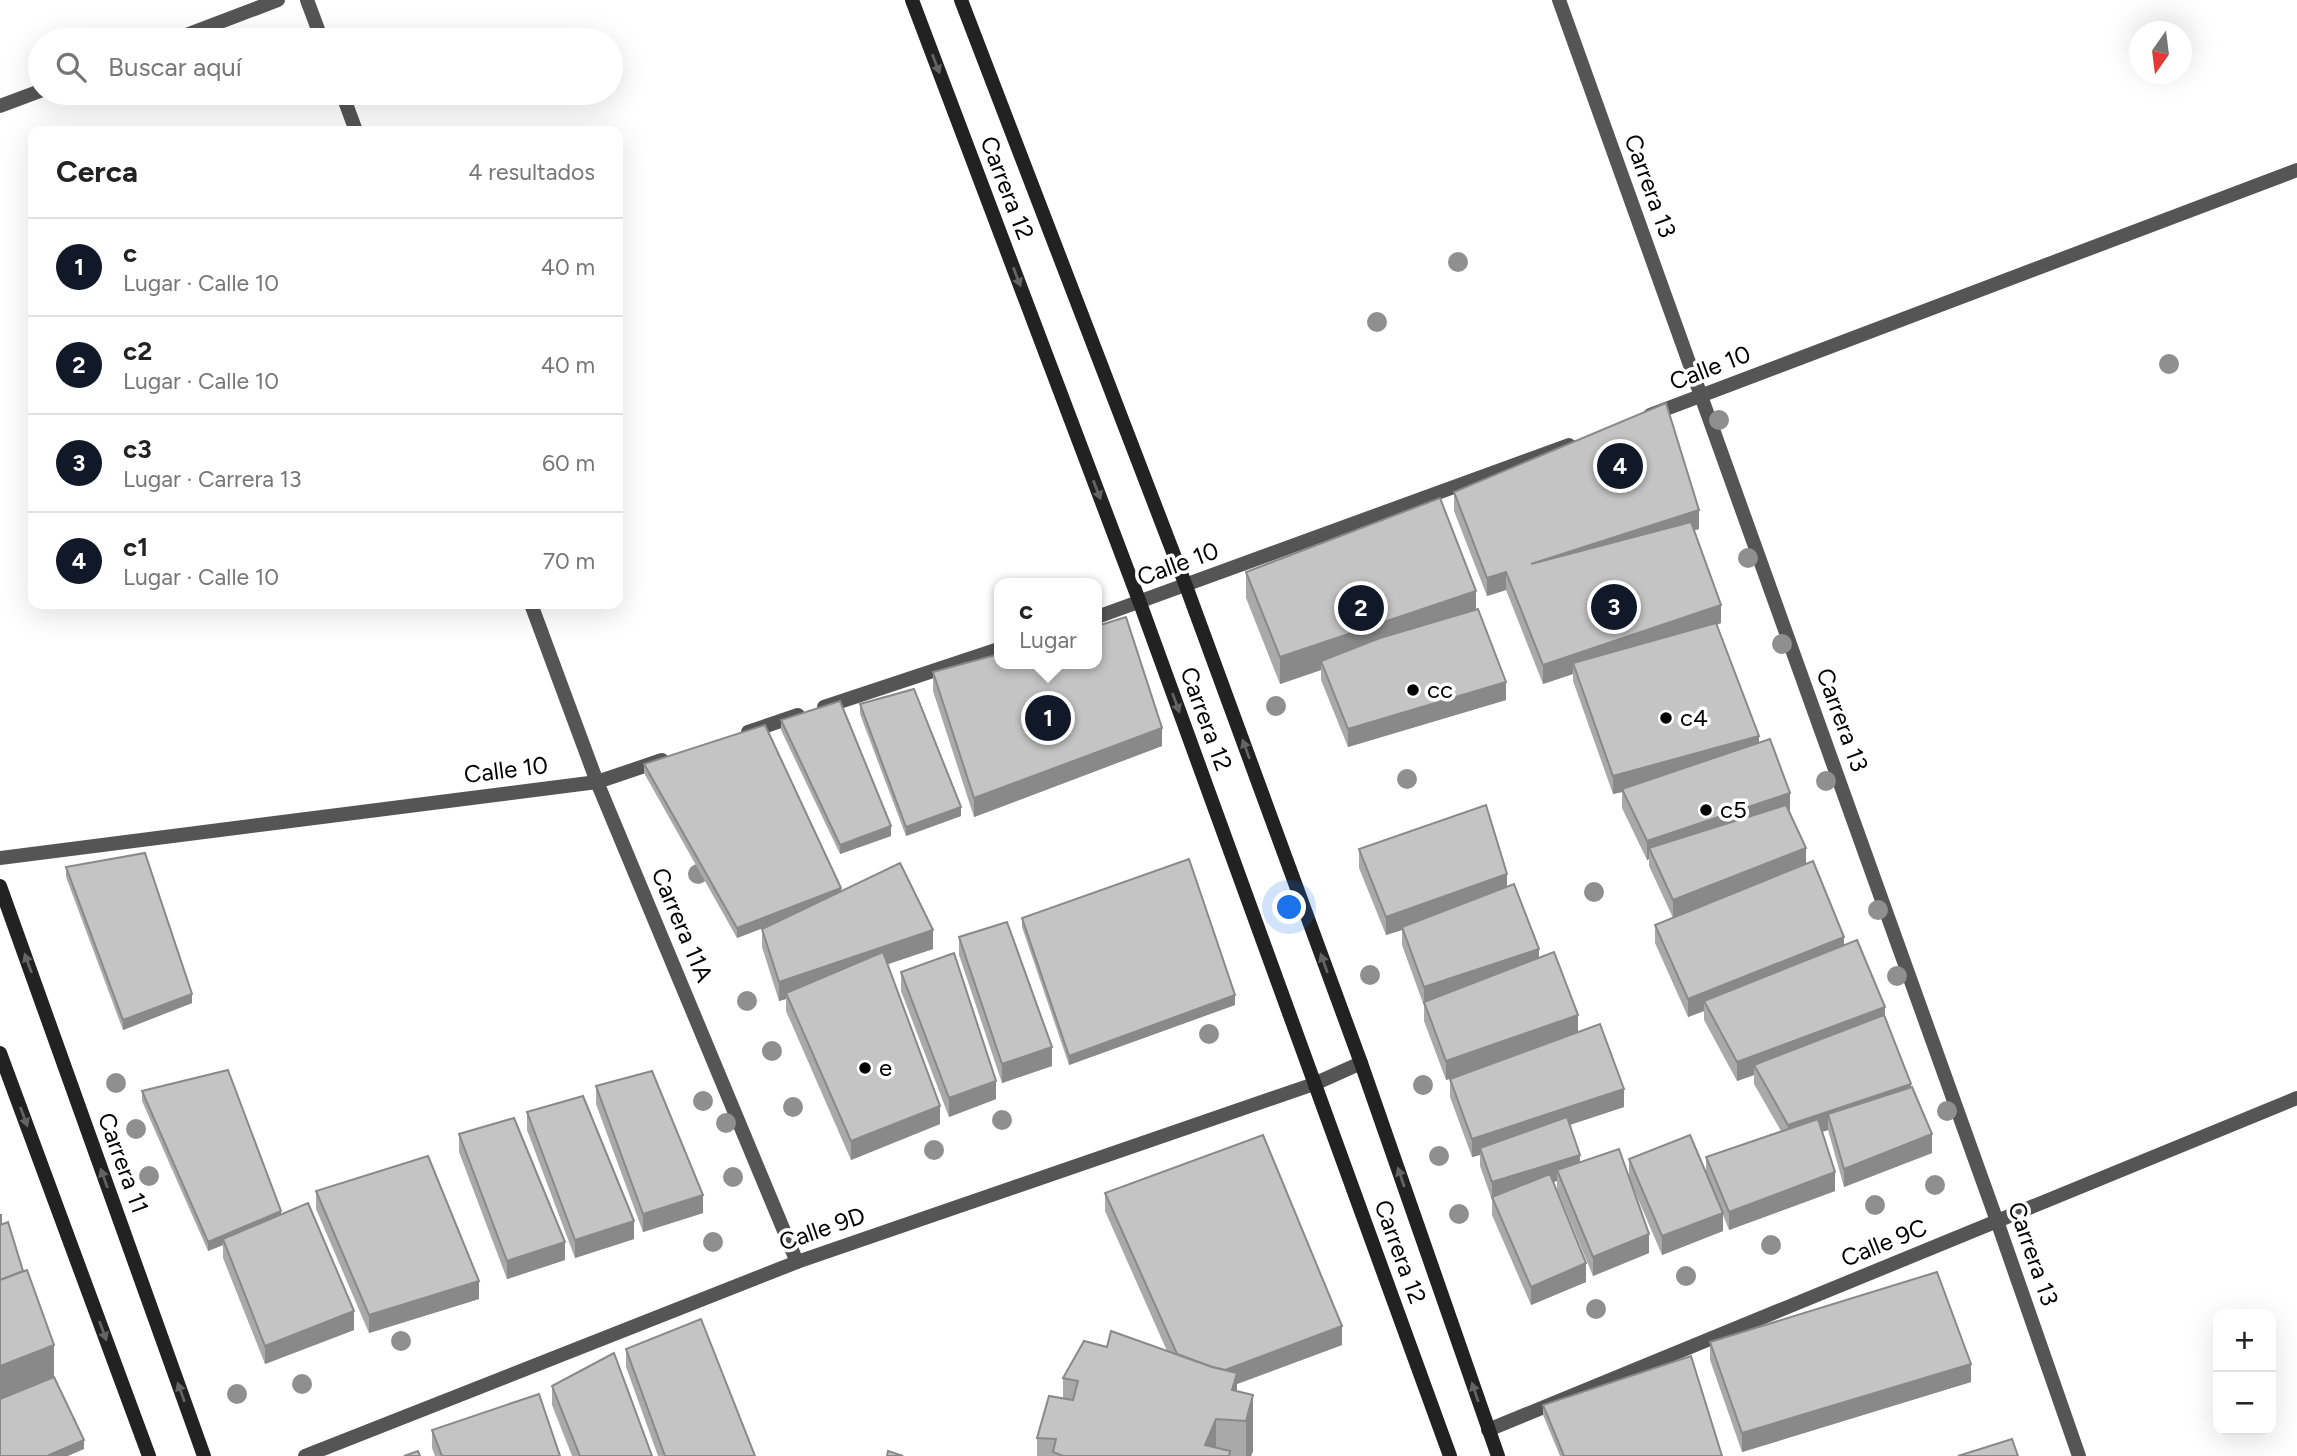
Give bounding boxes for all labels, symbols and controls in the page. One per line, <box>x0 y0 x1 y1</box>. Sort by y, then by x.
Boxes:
north arrow <box>2129 21 2192 84</box>
search box <box>28 28 623 105</box>
icon: search <box>52 48 90 86</box>
text: Buscar aquí <box>108 51 242 83</box>
one-way arrow <box>931 53 942 74</box>
street label: Carrera 13 <box>1618 130 1683 242</box>
street label: Carrera 12 <box>974 132 1040 244</box>
text: Cerca <box>56 153 138 190</box>
text: 4 resultados <box>468 158 595 186</box>
text: c <box>123 237 137 269</box>
text: 1 <box>74 253 84 281</box>
text: 40 m <box>541 253 595 281</box>
one-way arrow <box>1011 266 1022 287</box>
text: Lugar · Calle 10 <box>123 269 279 297</box>
text: c2 <box>123 335 152 367</box>
street label: Calle 10 <box>1665 339 1754 396</box>
text: 2 <box>72 351 86 379</box>
text: 40 m <box>541 351 595 379</box>
text: Lugar · Calle 10 <box>123 367 279 395</box>
text: c3 <box>123 433 152 465</box>
pin: 4 <box>1597 440 1643 492</box>
text: 3 <box>73 449 85 477</box>
text: 60 m <box>542 449 595 477</box>
text: Lugar · Carrera 13 <box>123 465 302 493</box>
one-way arrow <box>1092 479 1103 500</box>
text: c1 <box>123 531 148 563</box>
street label: Calle 10 <box>1133 535 1222 592</box>
text: 4 <box>72 547 86 575</box>
text: 70 m <box>543 547 595 575</box>
text: Lugar · Calle 10 <box>123 563 279 591</box>
popup <box>994 578 1102 669</box>
pin: 3 <box>1591 581 1637 633</box>
pin: 2 <box>1338 582 1384 634</box>
text: c <box>1019 594 1033 626</box>
text: Lugar <box>1019 626 1077 654</box>
street label: Carrera 12 <box>1174 663 1239 775</box>
street label: Carrera 13 <box>1810 664 1875 776</box>
place label: cc <box>1427 675 1453 704</box>
marker: cc <box>1405 682 1421 698</box>
pin: 1 <box>1025 692 1071 744</box>
one-way arrow <box>1171 692 1182 713</box>
place label: c4 <box>1680 703 1708 732</box>
marker: c4 <box>1658 710 1674 726</box>
one-way arrow <box>1240 739 1251 760</box>
street label: Calle 10 <box>462 750 550 789</box>
place label: c5 <box>1720 795 1747 824</box>
marker: c5 <box>1698 802 1714 818</box>
street label: Carrera 11A <box>645 863 720 987</box>
your location <box>1272 890 1306 924</box>
one-way arrow <box>1319 952 1330 973</box>
one-way arrow <box>22 953 33 974</box>
place label: e <box>879 1053 892 1082</box>
marker: e <box>857 1060 873 1076</box>
one-way arrow <box>18 1107 29 1128</box>
street label: Carrera 11 <box>92 1109 155 1217</box>
one-way arrow <box>1395 1166 1406 1187</box>
one-way arrow <box>99 1167 110 1188</box>
street label: Carrera 12 <box>1368 1196 1433 1308</box>
street label: Carrera 13 <box>2002 1198 2065 1310</box>
street label: Calle 9D <box>775 1200 869 1257</box>
street label: Calle 9C <box>1837 1212 1931 1273</box>
map controls <box>2213 1309 2276 1435</box>
button: + <box>2213 1309 2276 1372</box>
one-way arrow <box>97 1320 108 1341</box>
button: − <box>2213 1372 2276 1435</box>
one-way arrow <box>175 1381 186 1402</box>
one-way arrow <box>1469 1381 1480 1402</box>

